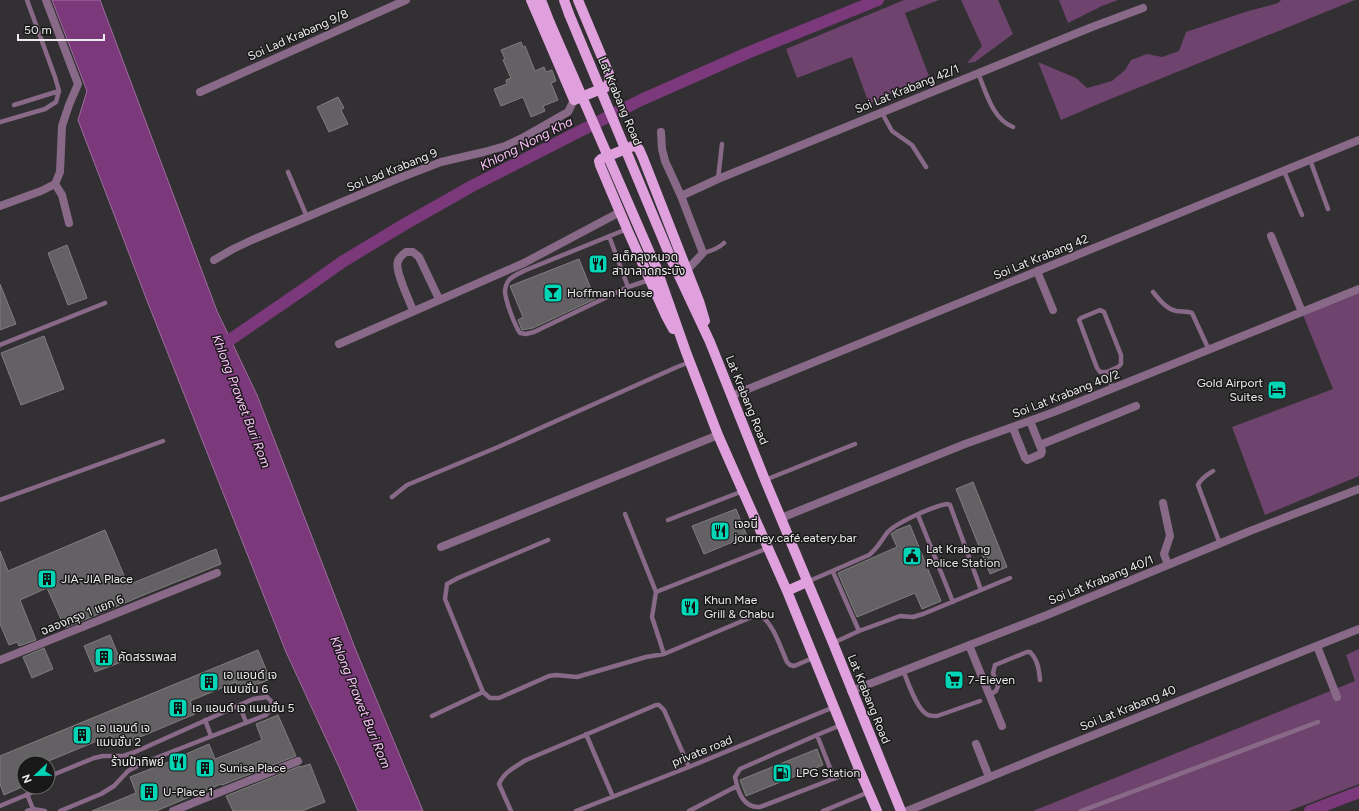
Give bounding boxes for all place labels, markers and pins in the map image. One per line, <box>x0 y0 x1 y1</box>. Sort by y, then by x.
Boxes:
place label: สเต็กลุงหนวด สาขาลาดกระบัง <box>612 250 685 278</box>
restaurant icon: สเต็กลุงหนวด สาขาลาดกระบัง <box>587 253 609 275</box>
bar icon: Hoffman House <box>542 282 564 304</box>
place label: Hoffman House <box>567 286 653 300</box>
place label: Gold Airport Suites <box>1197 376 1263 404</box>
hotel icon: Gold Airport Suites <box>1266 379 1288 401</box>
place label: เจอนี่ journey.café.eatery.bar <box>733 515 857 545</box>
restaurant icon: เจอนี่ journey.café.eatery.bar <box>709 520 731 542</box>
place label: Lat Krabang Police Station <box>926 542 1000 570</box>
public building icon: Lat Krabang Police Station <box>901 545 923 567</box>
building icon: JIA-JIA Place <box>36 568 58 590</box>
place label: JIA-JIA Place <box>61 572 133 586</box>
place label: Khun Mae Grill & Chabu <box>704 593 774 621</box>
restaurant icon: Khun Mae Grill & Chabu <box>679 596 701 618</box>
building icon: คัดสรรเพลส <box>93 646 115 668</box>
place label: คัดสรรเพลส <box>118 650 177 664</box>
place label: เอ แอนด์ เจ แมนชั่น 6 <box>223 668 277 696</box>
supermarket icon: 7-Eleven <box>943 669 965 691</box>
building icon: เอ แอนด์ เจ แมนชั่น 6 <box>198 671 220 693</box>
place label: 7-Eleven <box>968 673 1015 687</box>
building icon: เอ แอนด์ เจ แมนชั่น 5 <box>167 697 189 719</box>
place label: เอ แอนด์ เจ แมนชั่น 5 <box>192 700 295 715</box>
place label: เอ แอนด์ เจ แมนชั่น 2 <box>96 721 150 749</box>
building icon: เอ แอนด์ เจ แมนชั่น 2 <box>71 724 93 746</box>
restaurant icon: ร้านป้าทิพย์ <box>167 751 189 773</box>
place label: ร้านป้าทิพย์ <box>111 755 164 769</box>
building icon: Sunisa Place <box>194 757 216 779</box>
place label: Sunisa Place <box>219 761 286 775</box>
fuel station icon: LPG Station <box>771 762 793 784</box>
place label: LPG Station <box>796 766 861 780</box>
building icon: U-Place 1 <box>138 781 160 803</box>
place label: U-Place 1 <box>163 785 213 799</box>

